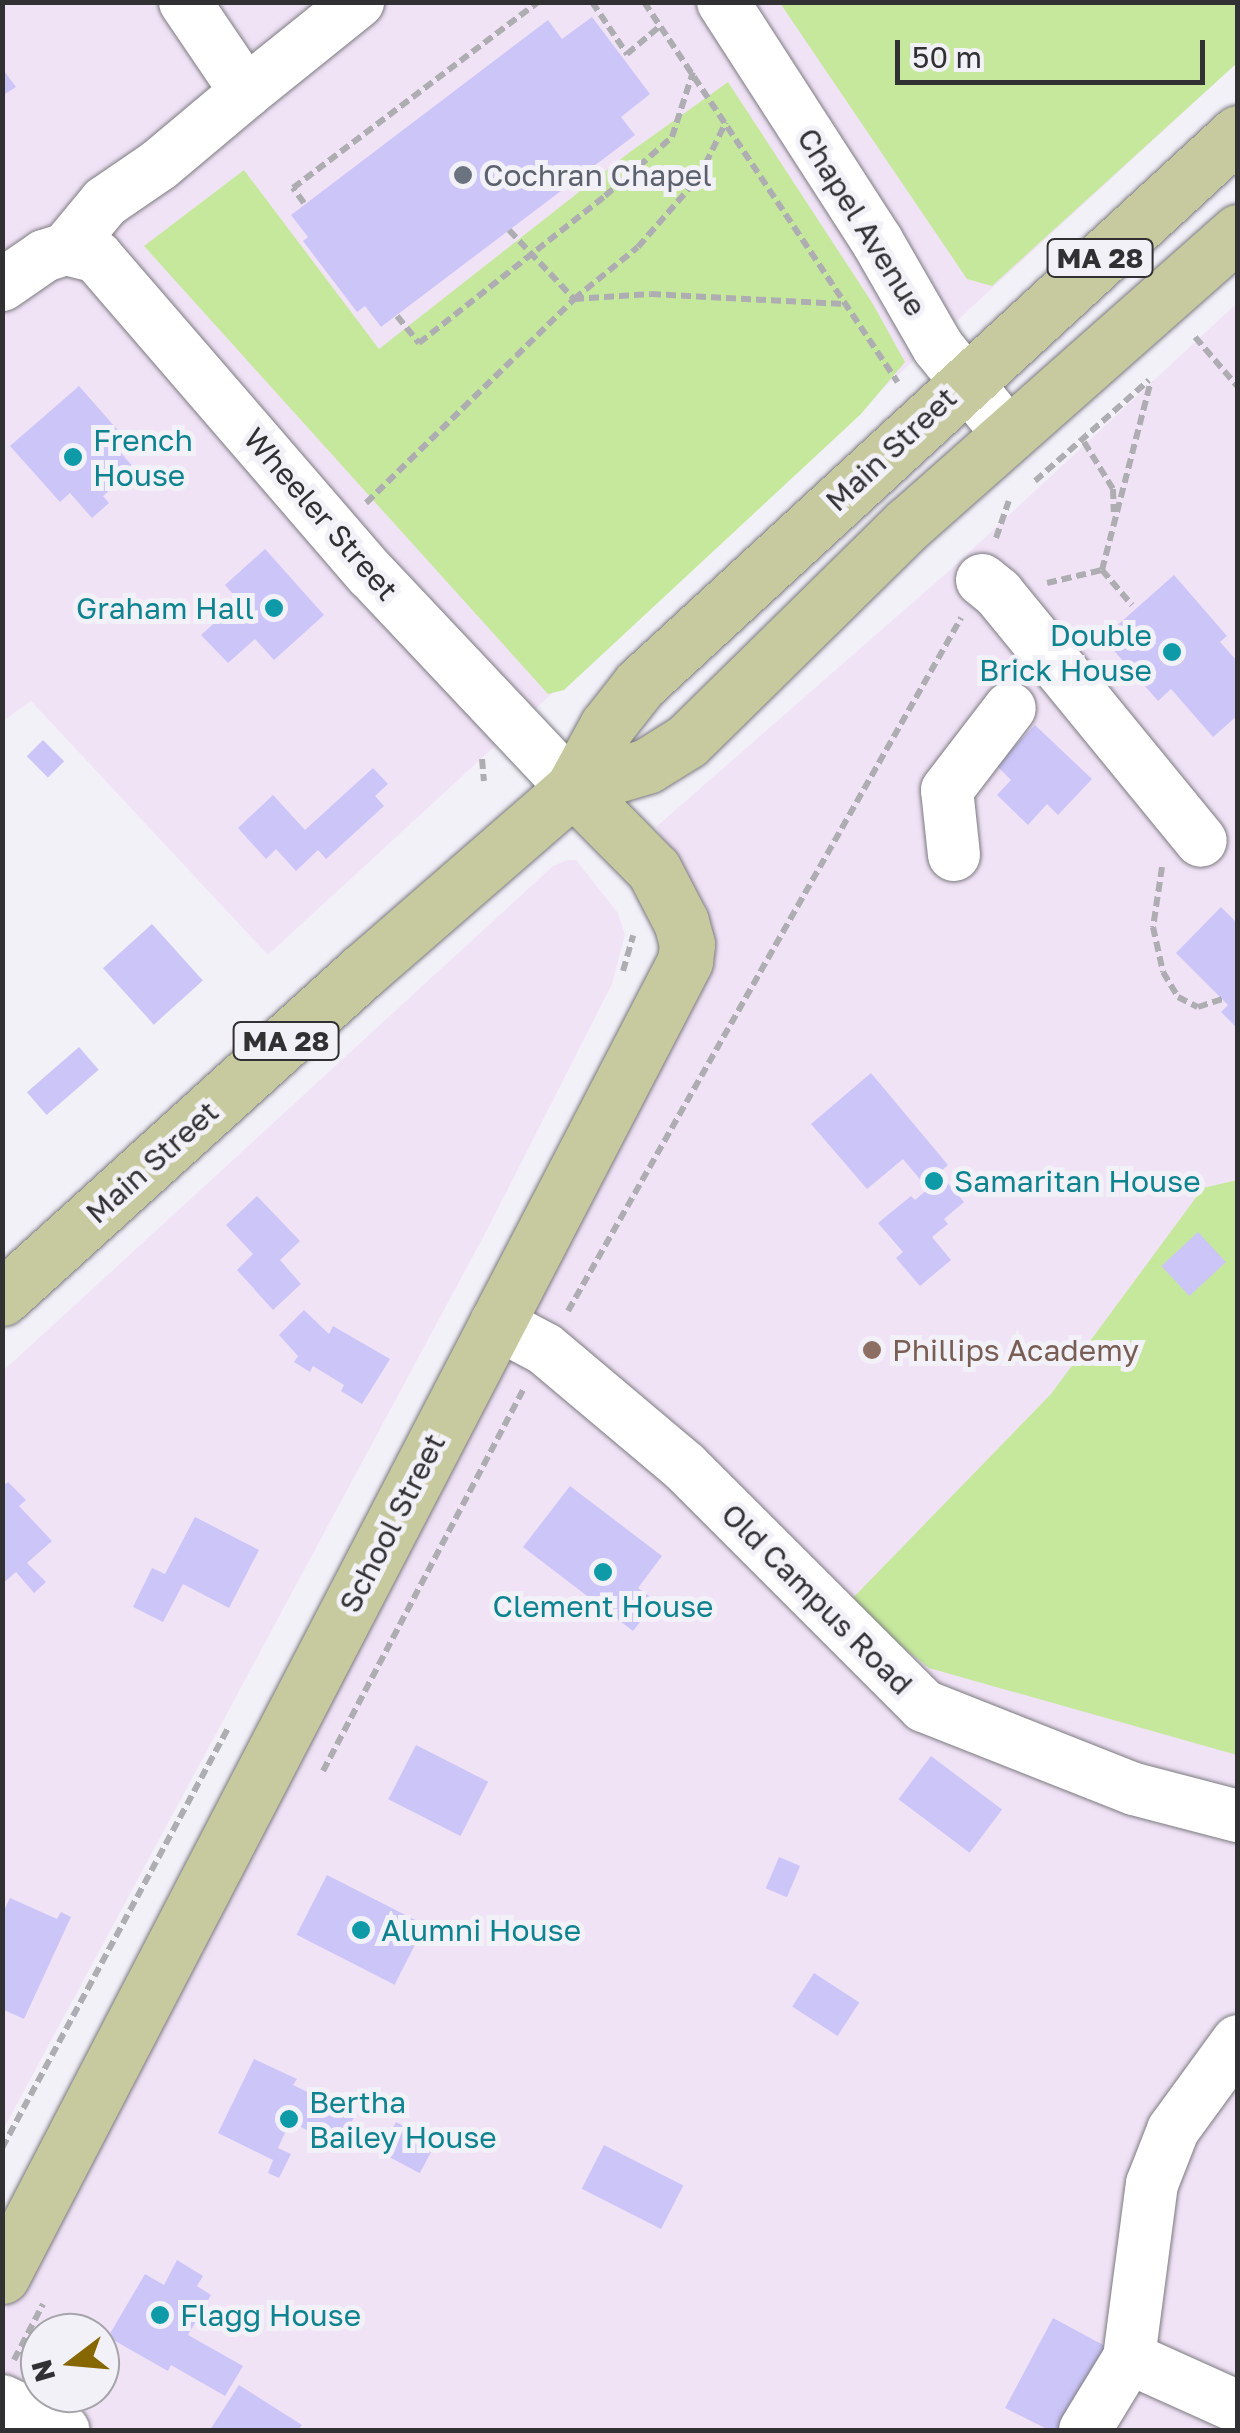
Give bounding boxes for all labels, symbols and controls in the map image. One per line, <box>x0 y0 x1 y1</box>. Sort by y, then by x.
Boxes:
scale bar <box>900 20 1210 82</box>
text: 50 m <box>912 39 982 75</box>
street label: Chapel Avenue <box>790 121 934 323</box>
place label: Cochran Chapel <box>483 157 712 193</box>
marker: Cochran Chapel <box>452 164 474 186</box>
road number: MA 28 <box>1045 235 1155 281</box>
street label: Main Street <box>818 379 964 519</box>
street label: Wheeler Street <box>236 420 406 608</box>
place label: French House <box>93 422 193 492</box>
marker: French House <box>62 446 84 468</box>
place label: Graham Hall <box>76 590 254 626</box>
marker: Graham Hall <box>263 597 285 619</box>
place label: Double Brick House <box>979 617 1152 688</box>
marker: Double Brick House <box>1161 641 1183 663</box>
road number: MA 28 <box>231 1018 341 1064</box>
street label: Main Street <box>78 1093 226 1231</box>
place label: Samaritan House <box>954 1163 1201 1199</box>
marker: Samaritan House <box>923 1170 945 1192</box>
place label: Phillips Academy <box>892 1332 1139 1368</box>
marker: Phillips Academy <box>861 1339 883 1361</box>
street label: School Street <box>331 1428 453 1618</box>
street label: Old Campus Road <box>714 1496 920 1702</box>
marker: Clement House <box>592 1561 614 1583</box>
place label: Clement House <box>493 1588 713 1624</box>
place label: Alumni House <box>381 1912 581 1948</box>
marker: Alumni House <box>350 1919 372 1941</box>
place label: Bertha Bailey House <box>309 2084 497 2154</box>
marker: Bertha Bailey House <box>278 2108 300 2130</box>
place label: Flagg House <box>180 2297 361 2333</box>
marker: Flagg House <box>149 2304 171 2326</box>
north arrow <box>20 2313 120 2413</box>
text: N <box>24 2356 61 2386</box>

